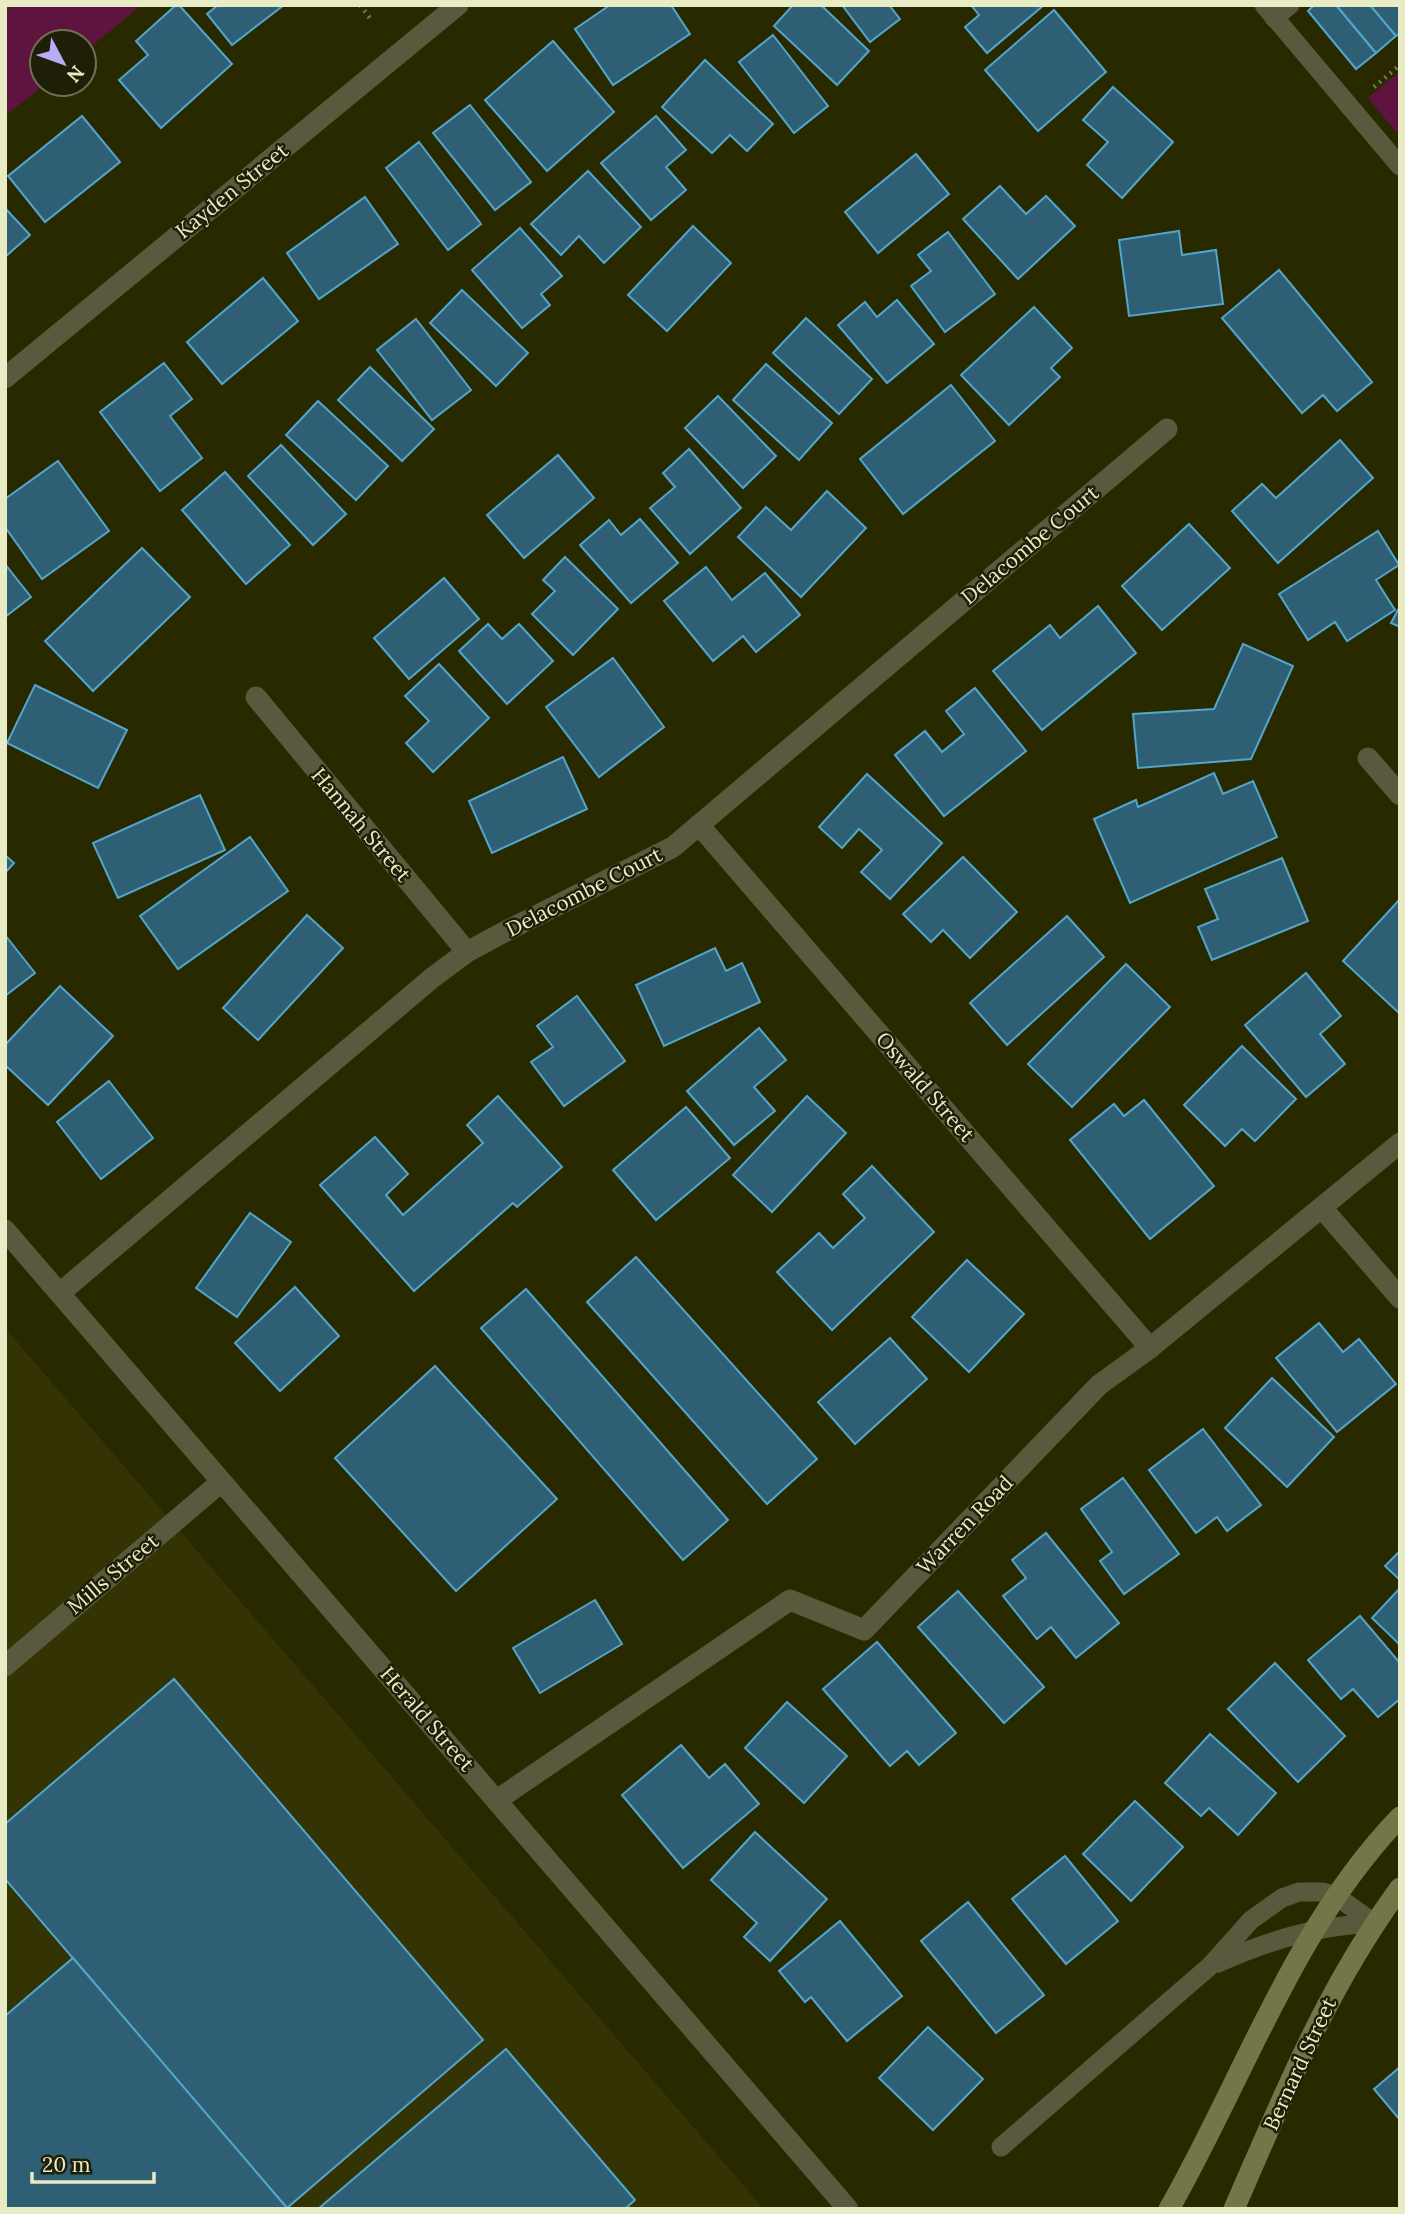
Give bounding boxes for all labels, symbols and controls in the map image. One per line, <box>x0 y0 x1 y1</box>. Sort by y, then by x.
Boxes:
north arrow <box>28 28 98 98</box>
text: N <box>62 61 90 88</box>
street label: Kayden Street <box>170 136 294 244</box>
street label: Delacombe Court <box>955 479 1105 610</box>
street label: Hannah Street <box>306 762 418 888</box>
street label: Delacombe Court <box>501 840 667 943</box>
street label: Oswald Street <box>870 1026 981 1148</box>
street label: Warren Road <box>911 1469 1019 1580</box>
street label: Mills Street <box>61 1527 165 1620</box>
street label: Herald Street <box>374 1661 481 1777</box>
street label: Bernard Street <box>1257 1992 1343 2135</box>
scale bar <box>32 2140 154 2184</box>
text: 20 m <box>42 2151 91 2178</box>

